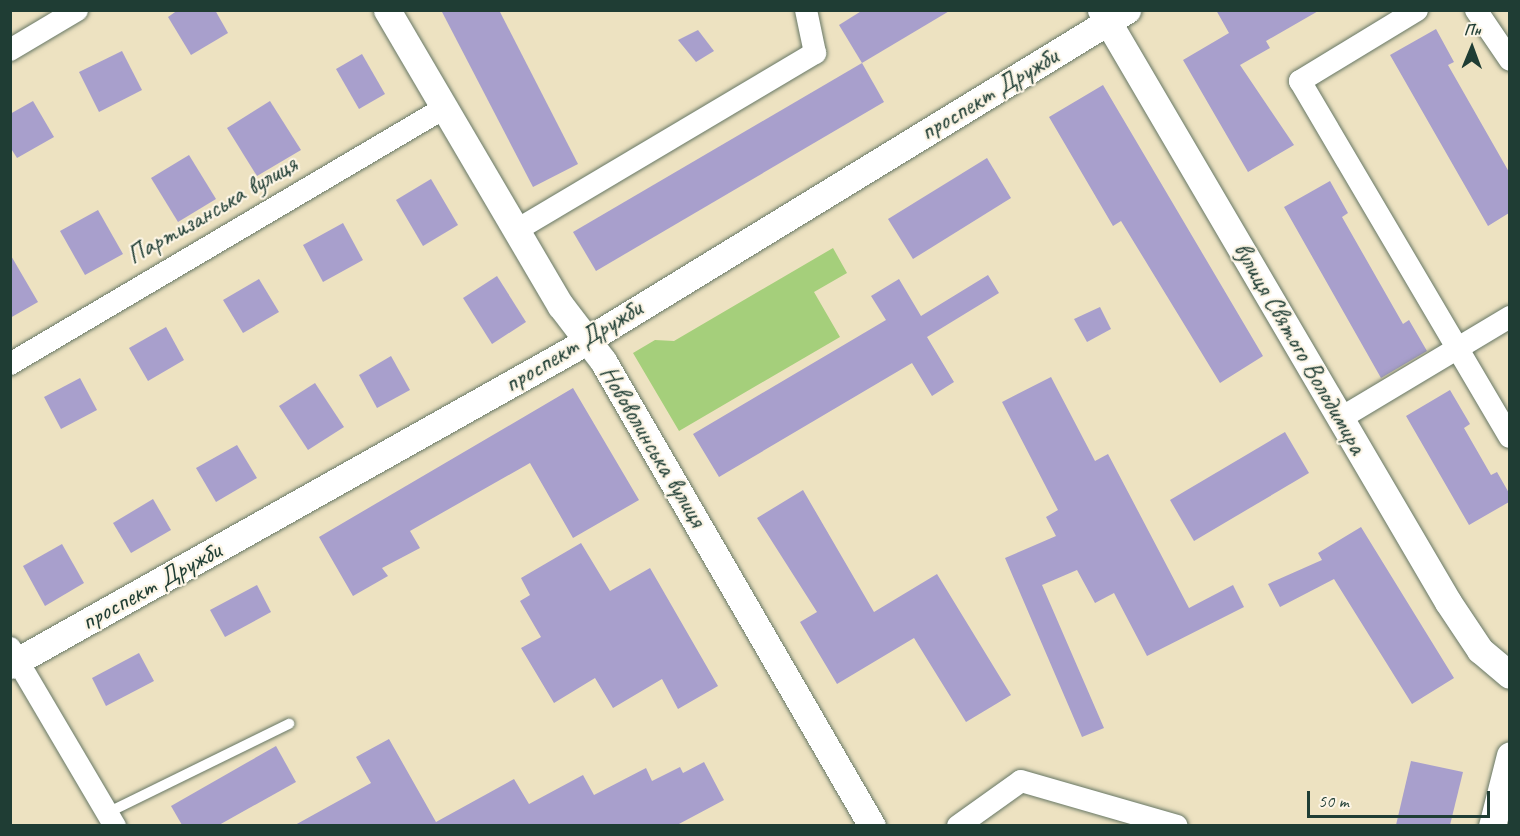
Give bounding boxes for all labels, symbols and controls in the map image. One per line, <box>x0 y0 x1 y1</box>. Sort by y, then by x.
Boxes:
north arrow <box>1442 18 1502 78</box>
text: Пн <box>1464 20 1481 40</box>
street label: проспект Дружби <box>914 40 1064 148</box>
street label: Партизанська вулиця <box>121 148 303 272</box>
street label: вулиця Святого Володимира <box>1227 236 1373 460</box>
street label: проспект Дружби <box>498 292 648 400</box>
street label: Нововолинська вулиця <box>592 359 714 533</box>
street label: проспект Дружби <box>75 534 227 638</box>
scale bar <box>1310 779 1493 817</box>
text: 50 m <box>1318 790 1349 812</box>

